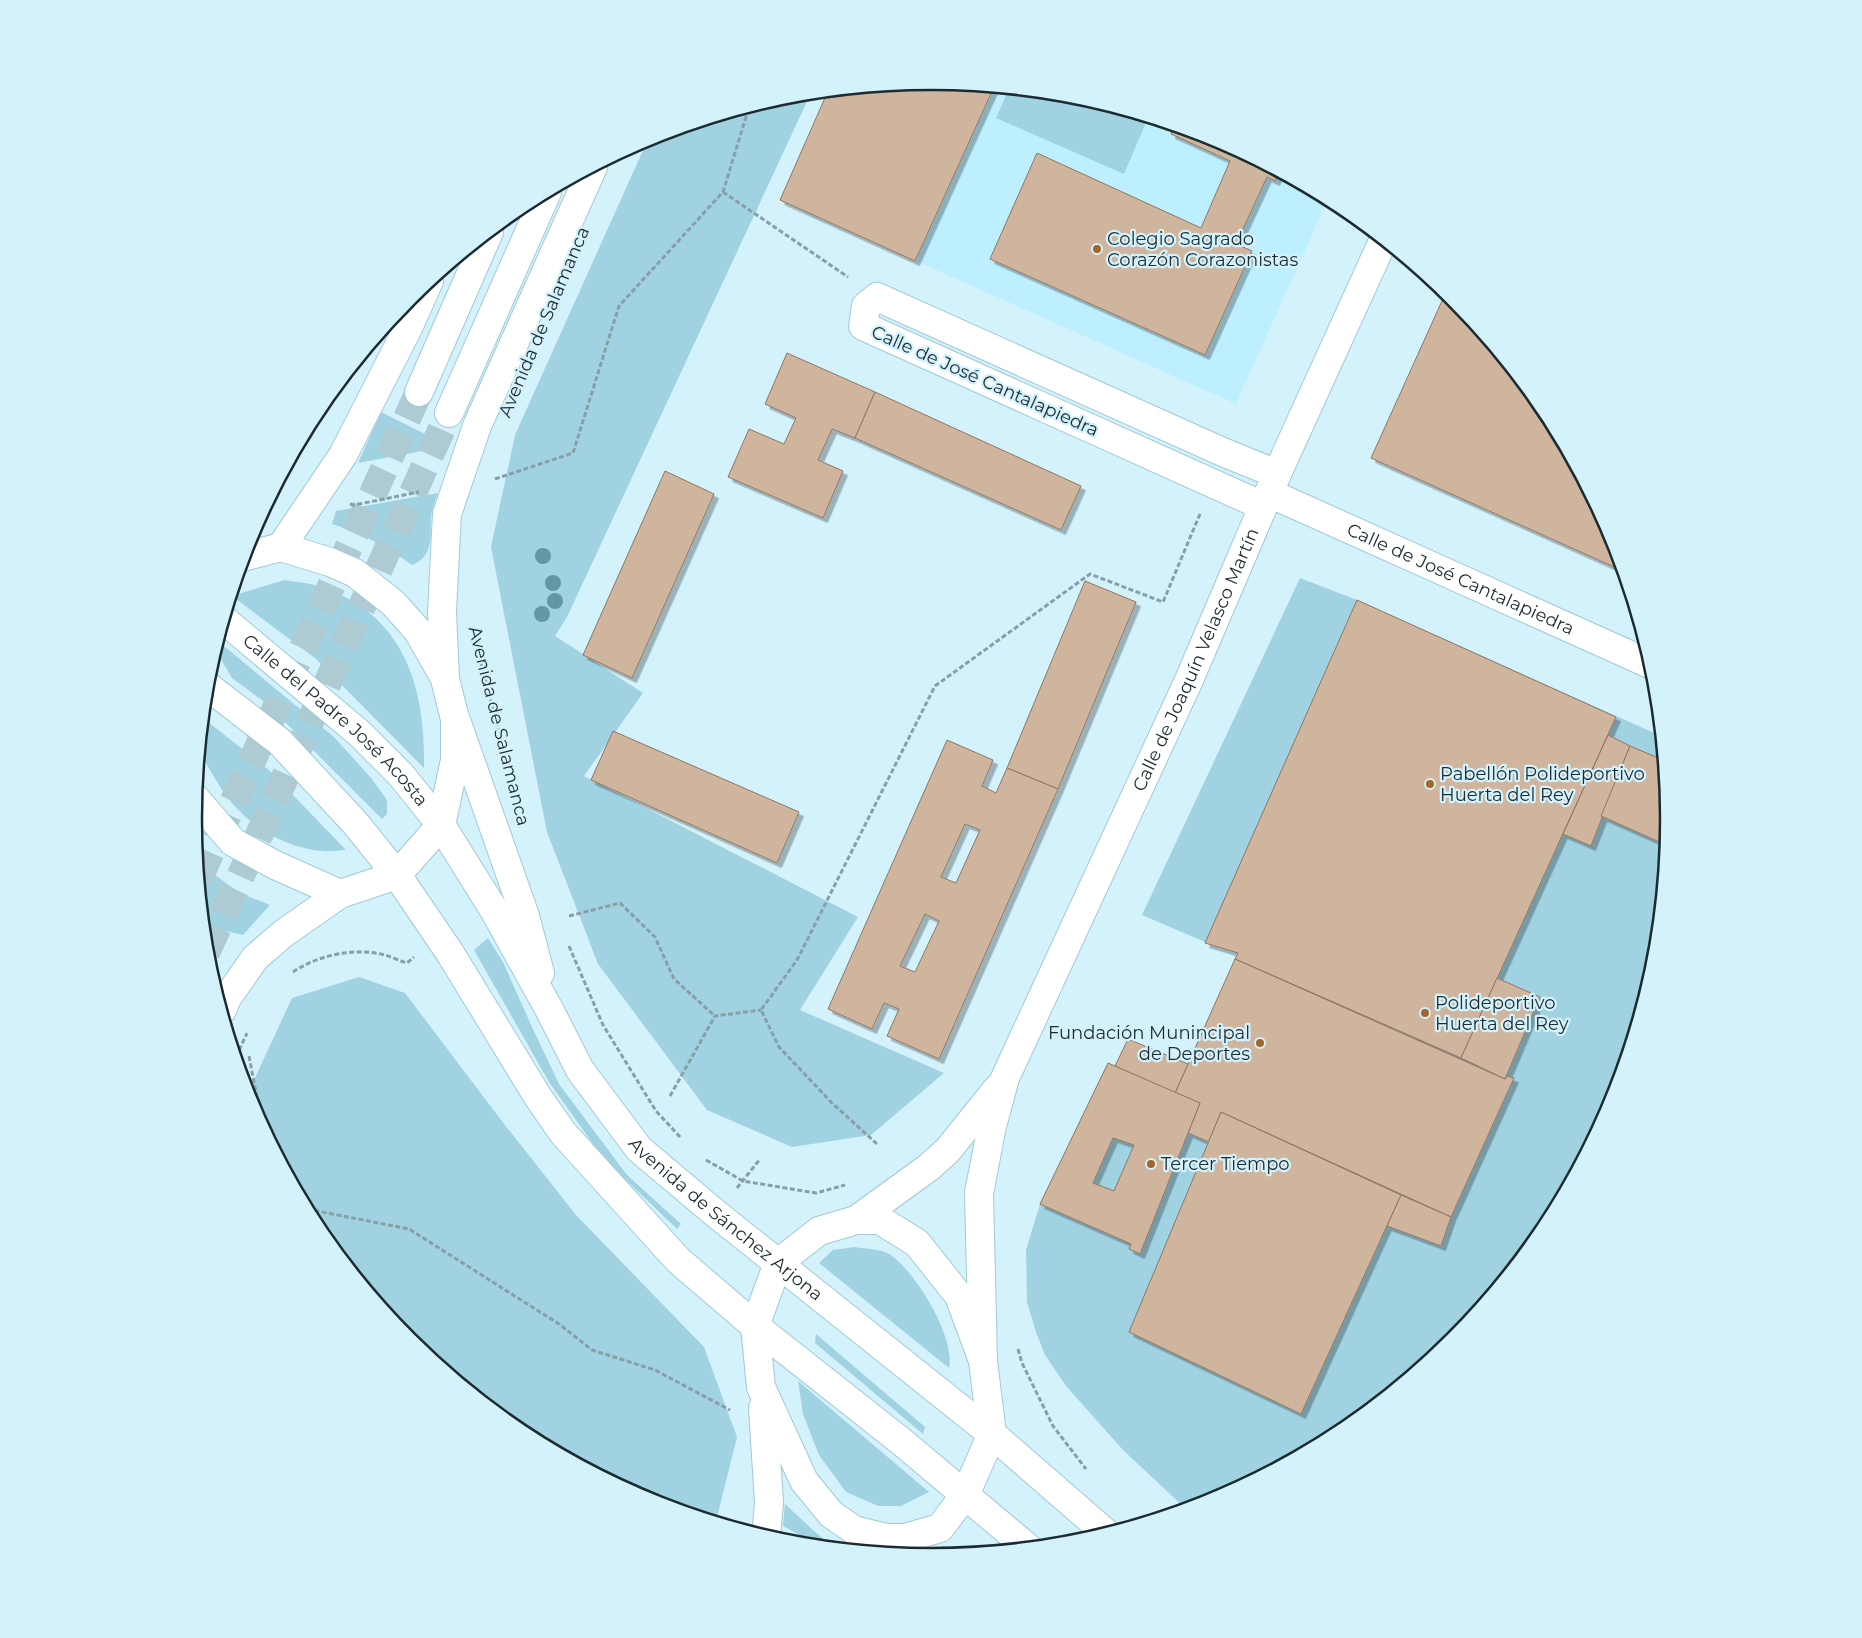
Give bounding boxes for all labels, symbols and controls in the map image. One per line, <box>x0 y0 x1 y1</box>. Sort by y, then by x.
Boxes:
street label: Avenida de Salamanca <box>494 223 594 421</box>
place label: Colegio Sagrado Corazón Corazonistas <box>1107 228 1298 271</box>
marker: Colegio Sagrado Corazón Corazonistas <box>1091 243 1103 255</box>
street label: Calle de José Cantalapiedra <box>868 321 1102 441</box>
street label: Calle de José Cantalapiedra <box>1343 518 1578 640</box>
street label: Calle de Joaquín Velasco Martín <box>1128 525 1264 795</box>
street label: Avenida de Salamanca <box>464 624 534 828</box>
street label: Calle del Padre José Acosta <box>238 629 433 811</box>
place label: Pabellón Polideportivo Huerta del Rey <box>1440 763 1645 806</box>
marker: Pabellón Polideportivo Huerta del Rey <box>1424 778 1436 790</box>
place label: Polideportivo Huerta del Rey <box>1435 992 1569 1035</box>
marker: Polideportivo Huerta del Rey <box>1419 1007 1431 1019</box>
place label: Fundación Munincipal de Deportes <box>1048 1022 1250 1065</box>
marker: Fundación Munincipal de Deportes <box>1254 1037 1266 1049</box>
street label: Avenida de Sánchez Arjona <box>624 1134 827 1306</box>
place label: Tercer Tiempo <box>1161 1153 1290 1175</box>
marker: Tercer Tiempo <box>1145 1158 1157 1170</box>

